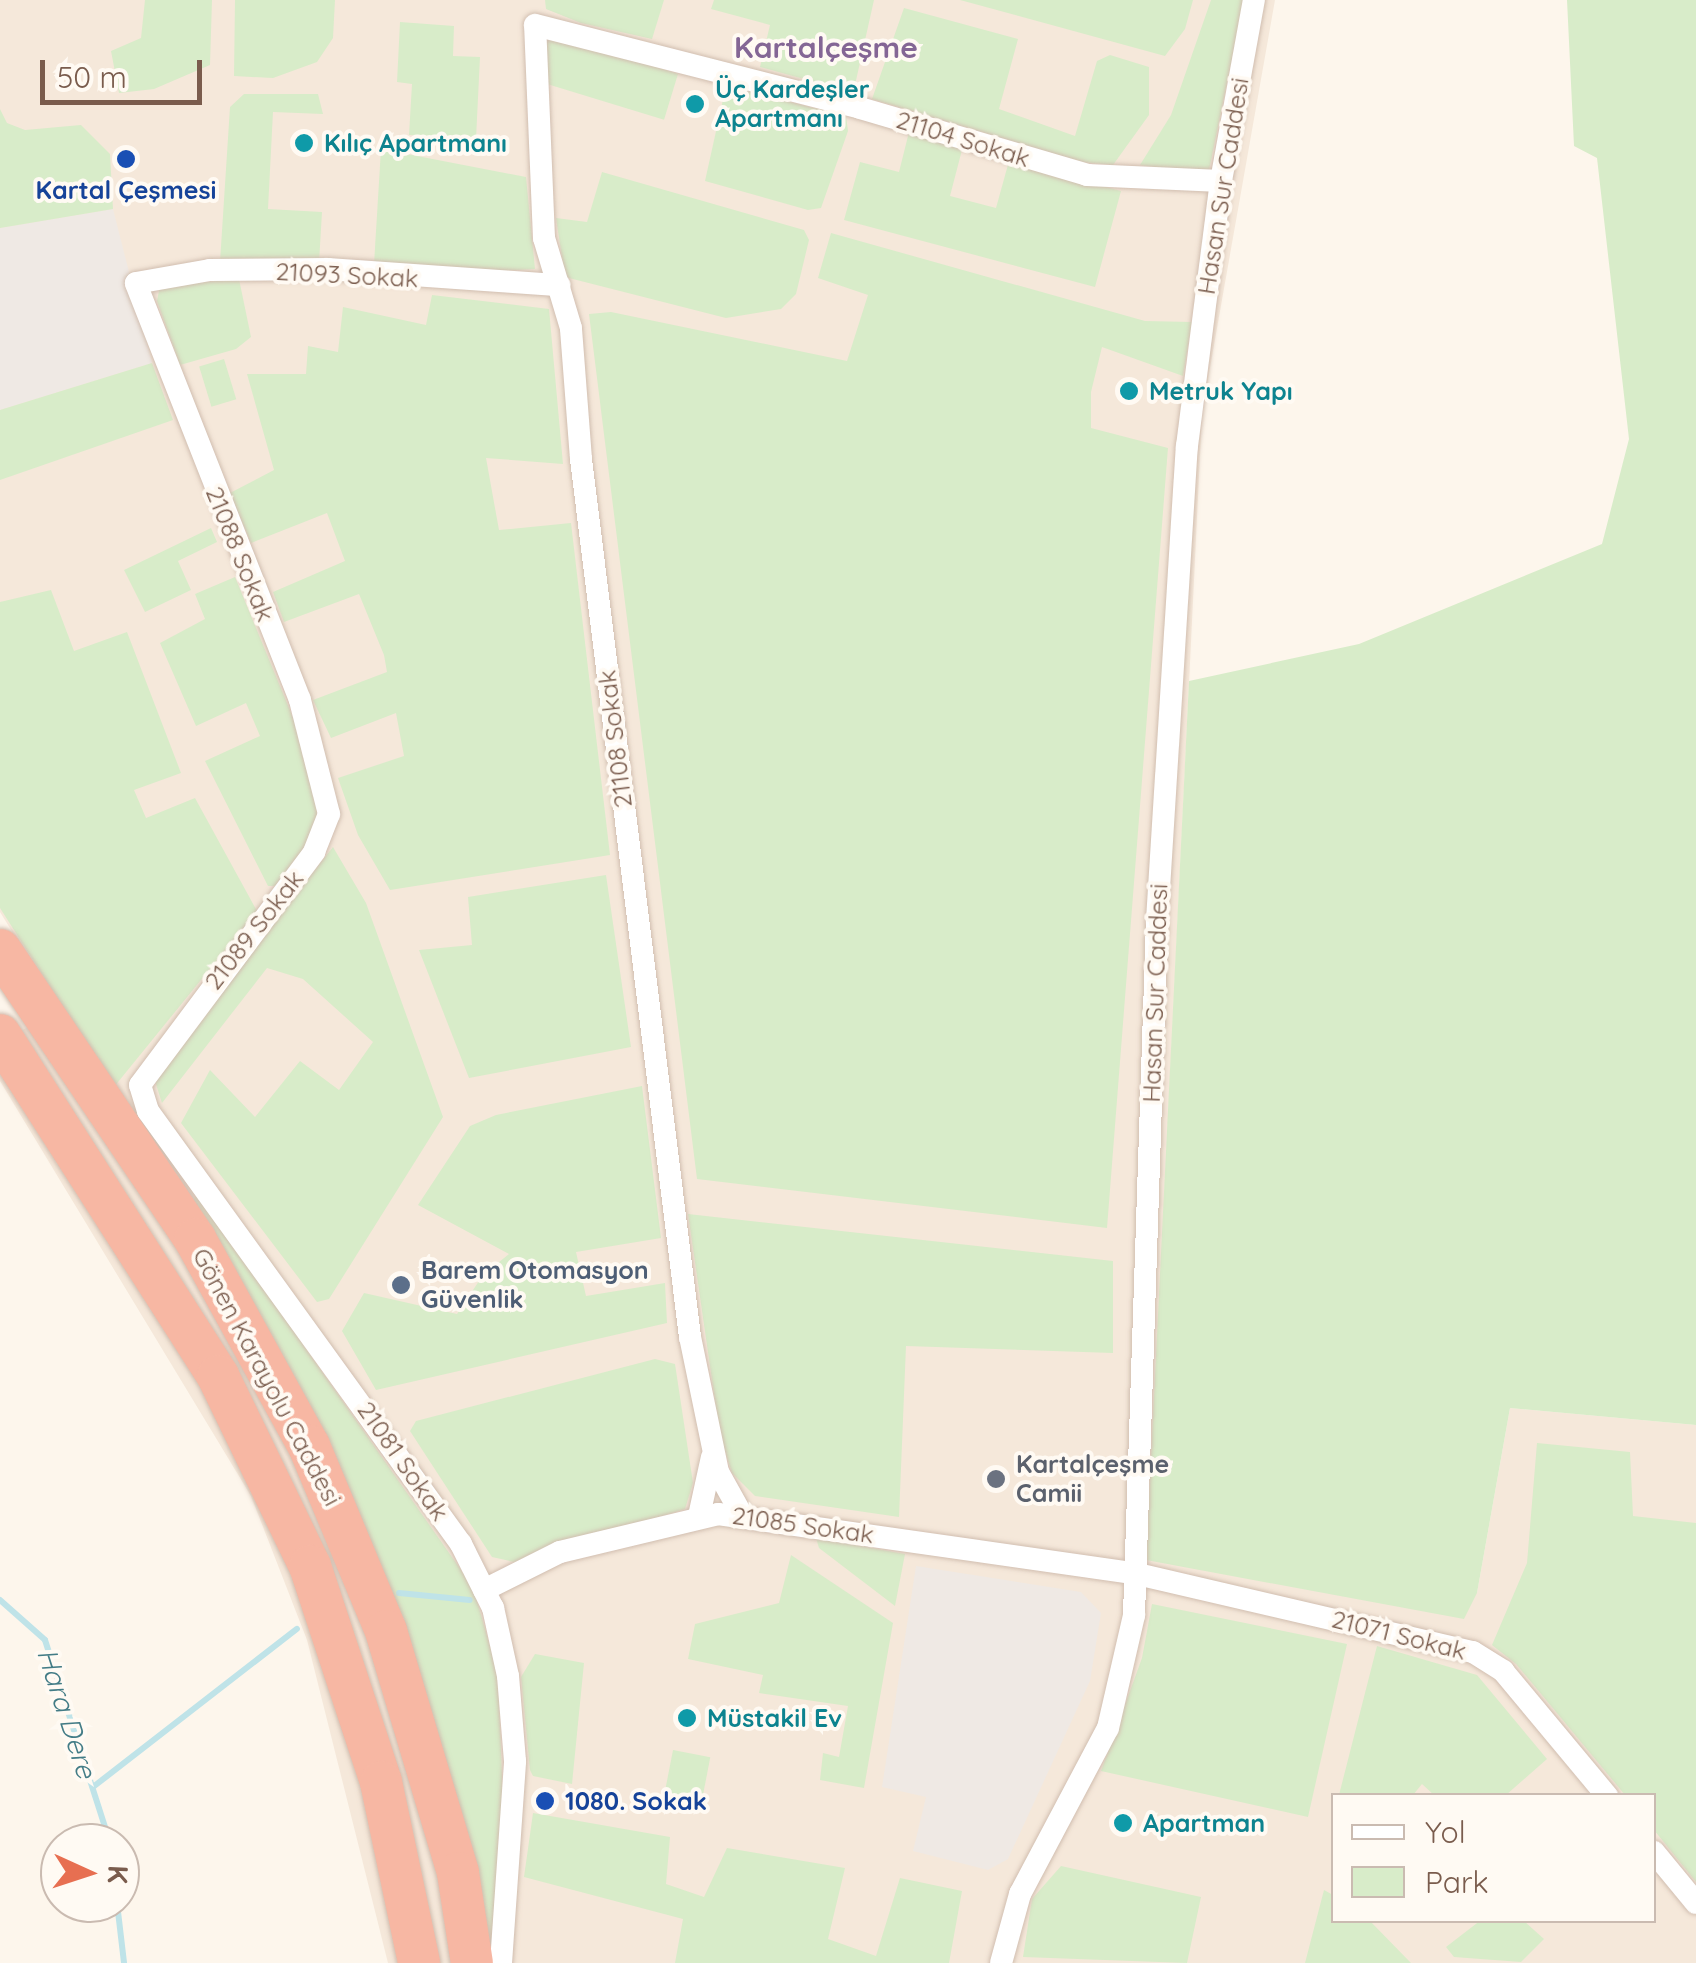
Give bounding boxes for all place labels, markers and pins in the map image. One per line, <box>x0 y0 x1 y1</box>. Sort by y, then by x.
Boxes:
place label: Üç Kardeşler Apartmanı <box>715 75 870 134</box>
marker: Üç Kardeşler Apartmanı <box>684 93 706 115</box>
place label: Kılıç Apartmanı <box>324 128 507 158</box>
marker: Kılıç Apartmanı <box>293 132 315 154</box>
marker: Kartal Çeşmesi <box>115 148 137 170</box>
place label: Kartal Çeşmesi <box>36 175 216 205</box>
place label: Metruk Yapı <box>1149 376 1293 406</box>
marker: Metruk Yapı <box>1118 380 1140 402</box>
place label: Barem Otomasyon Güvenlik <box>421 1256 649 1315</box>
marker: Barem Otomasyon Güvenlik <box>390 1274 412 1296</box>
place label: Kartalçeşme Camii <box>1016 1450 1169 1509</box>
marker: Kartalçeşme Camii <box>985 1468 1007 1490</box>
place label: Müstakil Ev <box>707 1703 842 1733</box>
marker: Müstakil Ev <box>676 1707 698 1729</box>
place label: 1080. Sokak <box>565 1786 707 1816</box>
marker: 1080. Sokak <box>534 1790 556 1812</box>
place label: Apartman <box>1143 1808 1265 1838</box>
marker: Apartman <box>1112 1812 1134 1834</box>

